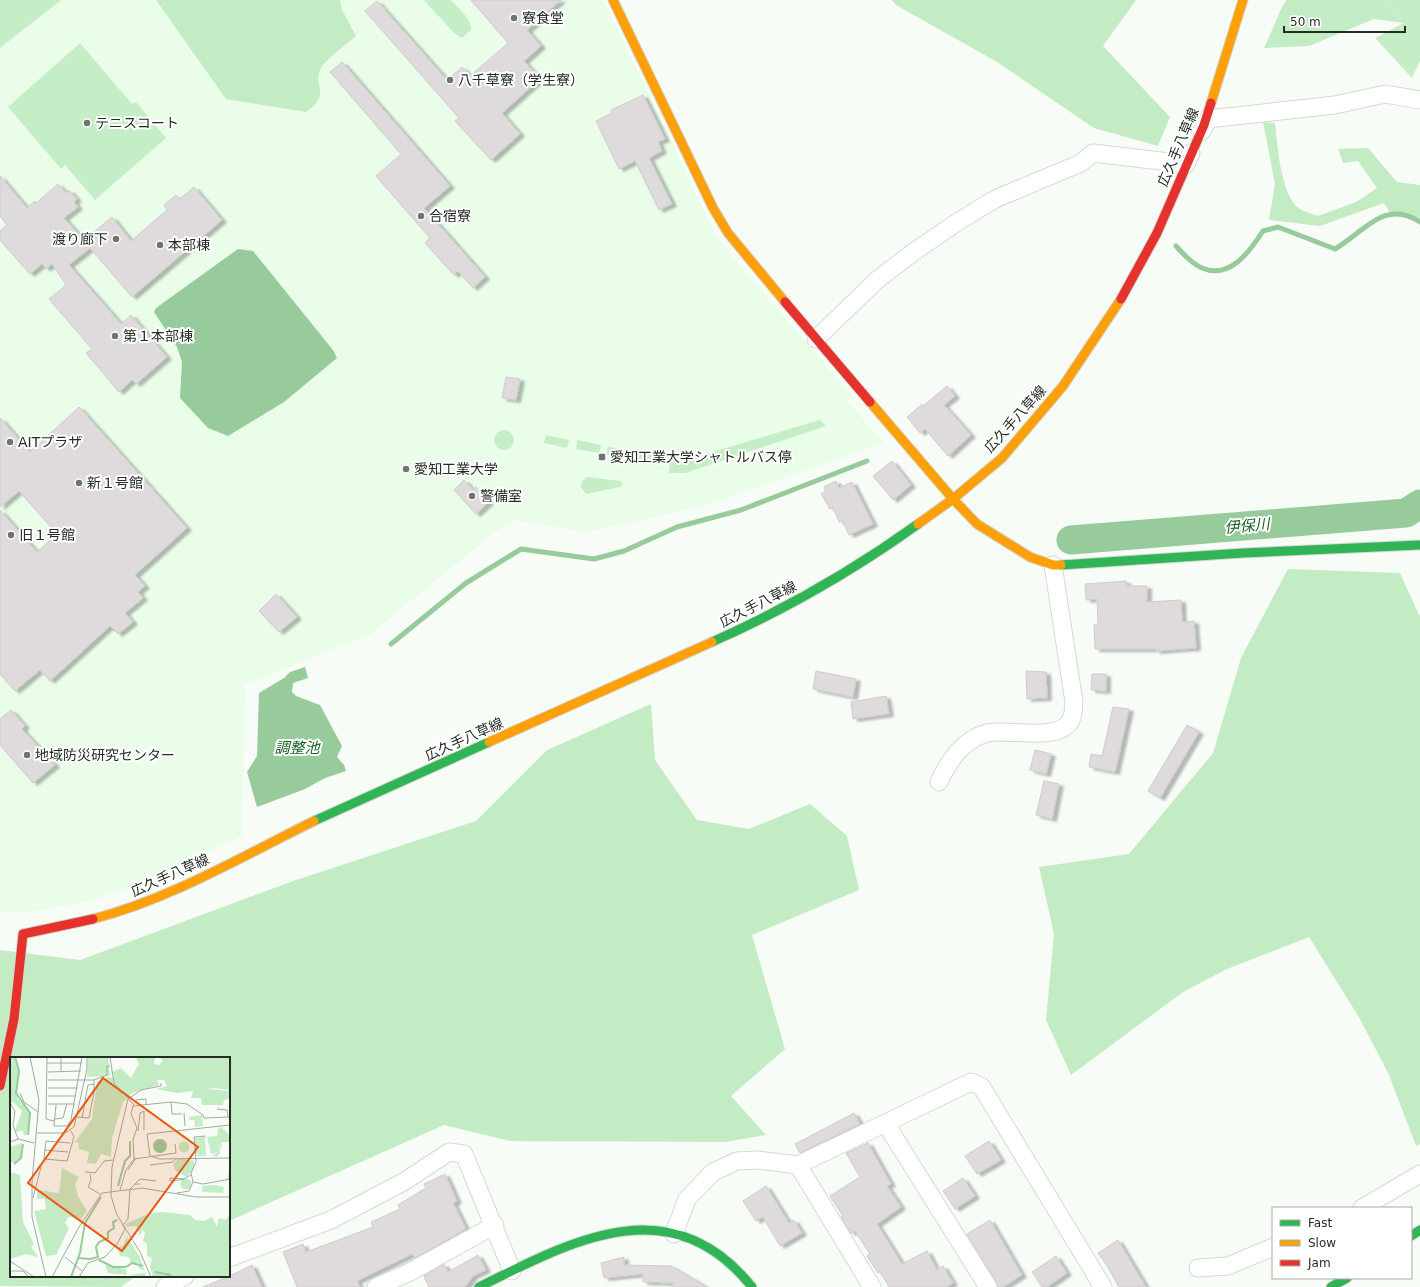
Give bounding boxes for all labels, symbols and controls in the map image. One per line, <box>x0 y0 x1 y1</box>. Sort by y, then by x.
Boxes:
scale bar <box>1284 8 1405 34</box>
place label: 寮食堂 <box>522 10 564 26</box>
marker: 寮食堂 <box>509 13 519 23</box>
text: 50 m <box>1290 15 1321 29</box>
place label: 八千草寮（学生寮） <box>458 72 584 88</box>
marker: 八千草寮（学生寮） <box>445 75 455 85</box>
street label: 広久手八草線 <box>1154 105 1202 189</box>
place label: テニスコート <box>95 115 179 131</box>
marker: テニスコート <box>82 118 92 128</box>
place label: 合宿寮 <box>429 208 471 224</box>
marker: 合宿寮 <box>416 211 426 221</box>
place label: 渡り廊下 <box>52 231 108 247</box>
marker: 渡り廊下 <box>111 234 121 244</box>
place label: 本部棟 <box>168 237 210 253</box>
marker: 本部棟 <box>155 240 165 250</box>
place label: 第１本部棟 <box>123 328 193 344</box>
marker: 第１本部棟 <box>110 331 120 341</box>
street label: 広久手八草線 <box>981 382 1049 456</box>
place label: AITプラザ <box>18 434 82 450</box>
marker: AITプラザ <box>5 437 15 447</box>
place label: 愛知工業大学シャトルバス停 <box>610 449 792 465</box>
marker: 愛知工業大学シャトルバス停 <box>597 452 607 462</box>
place label: 愛知工業大学 <box>414 461 498 477</box>
marker: 愛知工業大学 <box>401 464 411 474</box>
place label: 新１号館 <box>87 475 143 491</box>
marker: 新１号館 <box>74 478 84 488</box>
place label: 警備室 <box>480 488 522 504</box>
marker: 警備室 <box>467 491 477 501</box>
water label: 伊保川 <box>1224 515 1272 537</box>
place label: 旧１号館 <box>19 527 75 543</box>
marker: 旧１号館 <box>6 530 16 540</box>
street label: 広久手八草線 <box>717 578 799 630</box>
street label: 広久手八草線 <box>422 715 506 763</box>
water label: 調整池 <box>274 739 321 757</box>
place label: 地域防災研究センター <box>35 747 175 763</box>
marker: 地域防災研究センター <box>22 750 32 760</box>
street label: 広久手八草線 <box>128 851 212 899</box>
inset map <box>10 1057 230 1277</box>
legend <box>1272 1207 1412 1279</box>
text: Fast <box>1308 1216 1332 1230</box>
text: Slow <box>1308 1236 1336 1250</box>
text: Jam <box>1307 1256 1331 1270</box>

